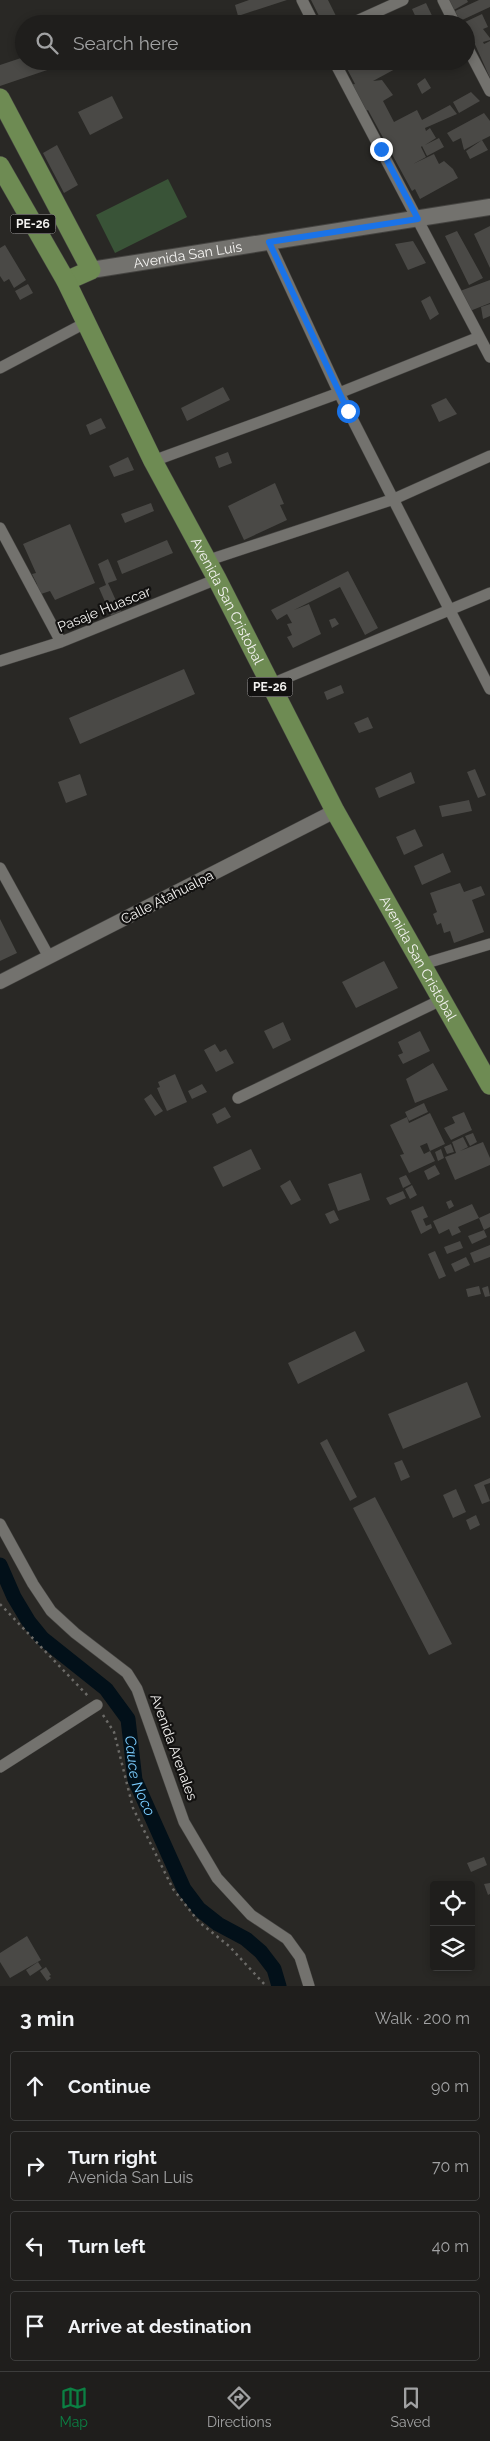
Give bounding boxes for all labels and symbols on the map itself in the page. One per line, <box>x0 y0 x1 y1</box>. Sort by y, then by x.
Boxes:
route end <box>370 138 393 161</box>
road number: PE-26 <box>10 214 56 233</box>
street label: Avenida San Luis <box>132 238 244 271</box>
route start <box>337 400 360 423</box>
street label: Avenida San Cristobal <box>188 535 267 667</box>
street label: Pasaje Huascar <box>55 583 153 635</box>
road number: PE-26 <box>248 678 292 696</box>
street label: Calle Atahualpa <box>118 867 216 927</box>
street label: Avenida San Cristobal <box>377 893 460 1023</box>
street label: Avenida Arenales <box>147 1692 201 1803</box>
water label: Cauce Noco <box>121 1735 159 1819</box>

